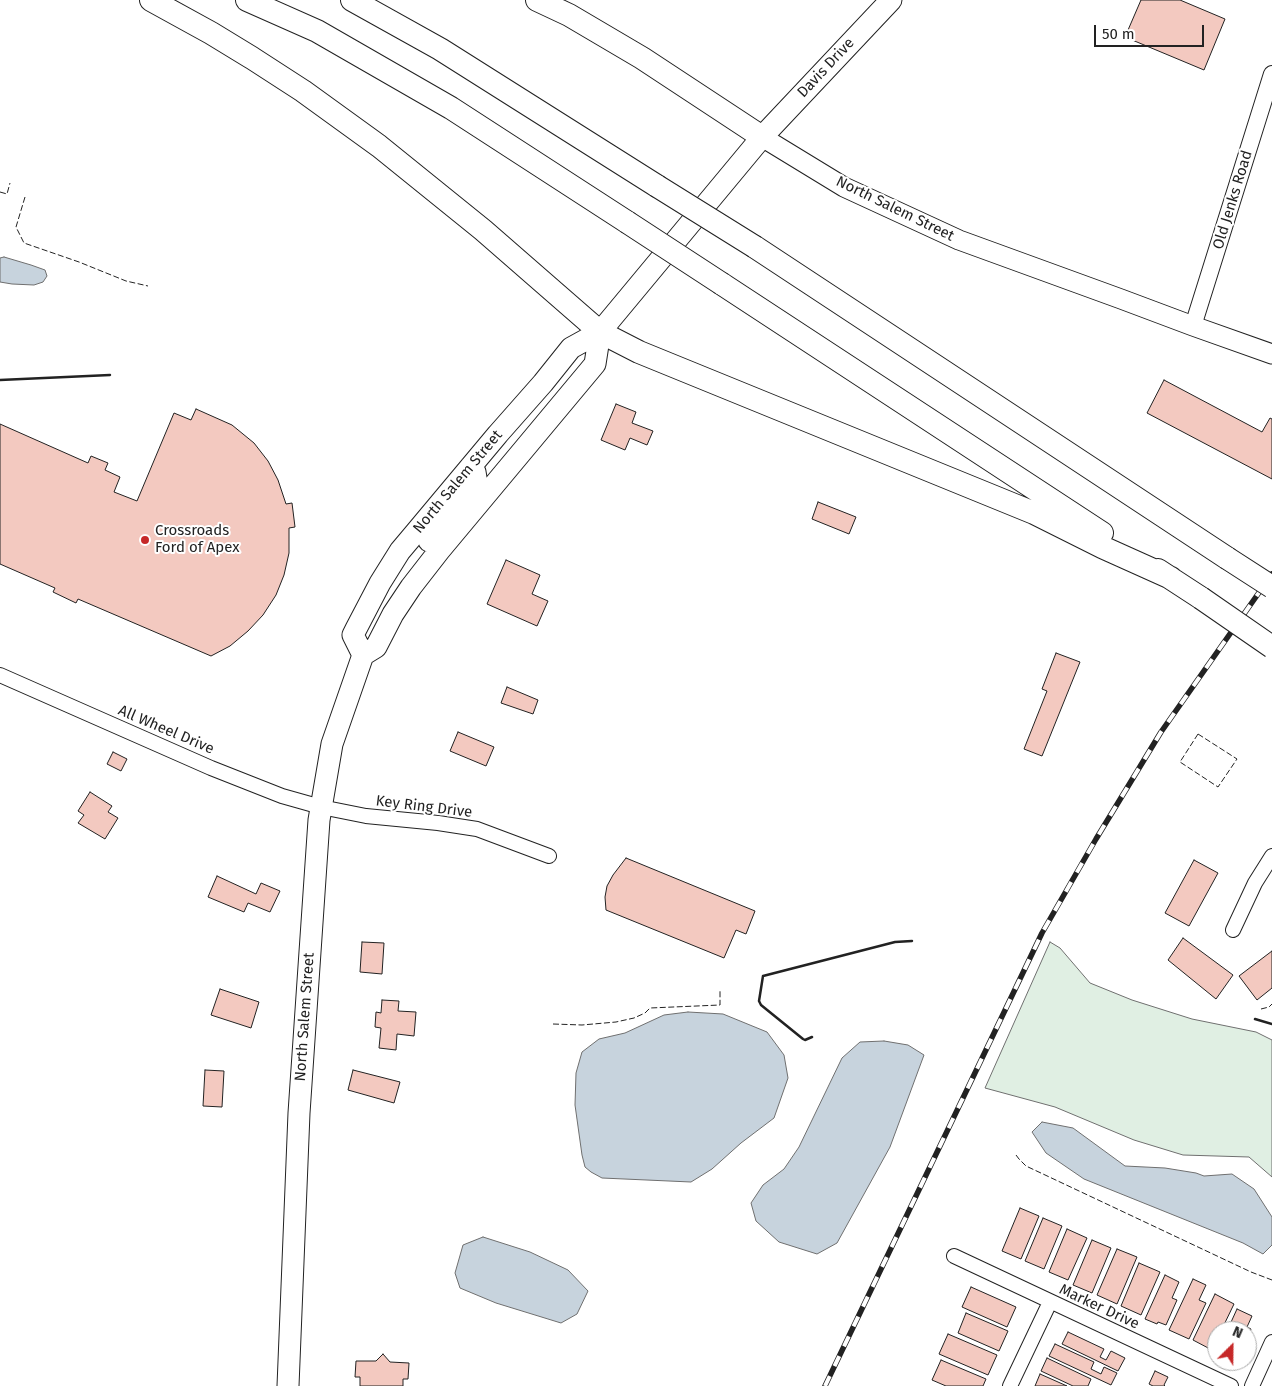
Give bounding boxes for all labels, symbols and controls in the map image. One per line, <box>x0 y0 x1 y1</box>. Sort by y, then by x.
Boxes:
scale bar <box>1097 15 1207 47</box>
text: 50 m <box>1102 25 1135 43</box>
street label: Davis Drive <box>794 34 858 102</box>
street label: Old Jenks Road <box>1209 148 1257 252</box>
street label: North Salem Street <box>833 173 957 245</box>
street label: North Salem Street <box>410 427 506 537</box>
place label: Crossroads Ford of Apex <box>155 522 239 557</box>
marker: Crossroads Ford of Apex <box>139 534 151 546</box>
street label: All Wheel Drive <box>115 702 217 758</box>
street label: Key Ring Drive <box>375 792 473 822</box>
street label: North Salem Street <box>292 952 318 1082</box>
street label: Marker Drive <box>1056 1281 1142 1333</box>
north arrow <box>1207 1321 1257 1371</box>
text: N <box>1230 1323 1245 1342</box>

